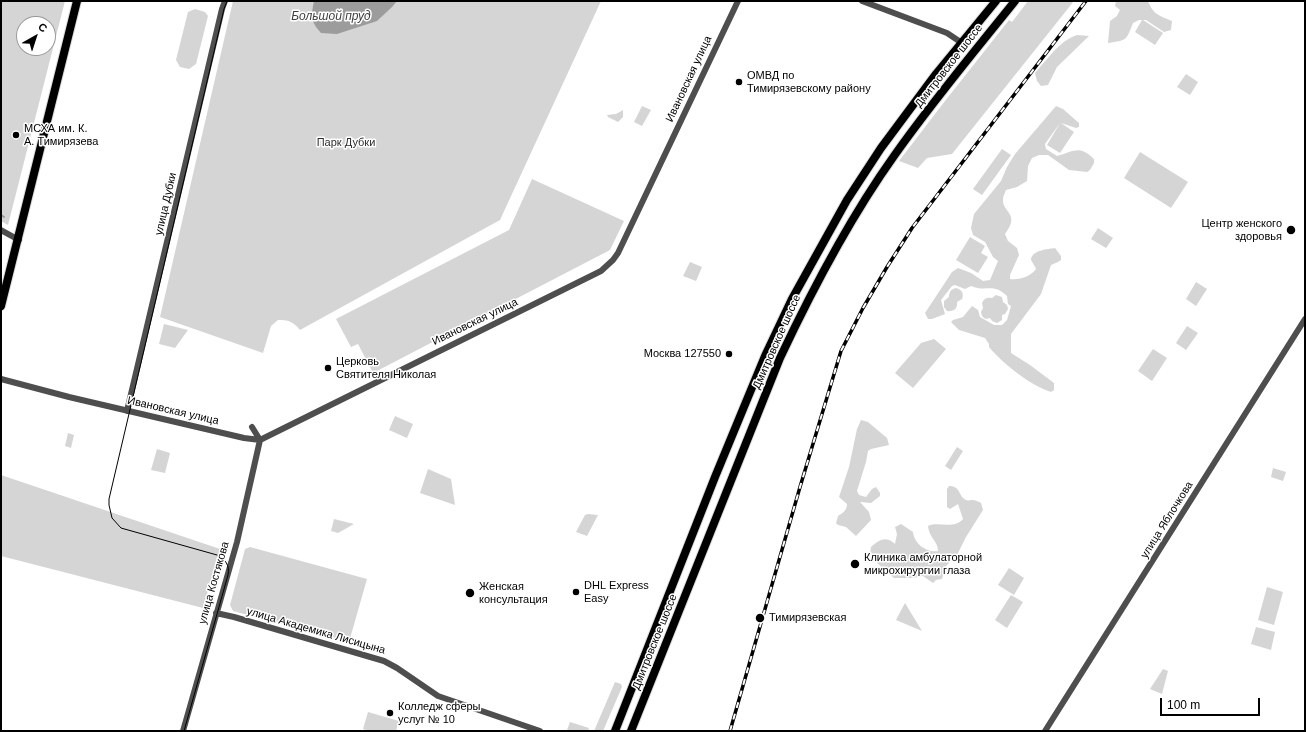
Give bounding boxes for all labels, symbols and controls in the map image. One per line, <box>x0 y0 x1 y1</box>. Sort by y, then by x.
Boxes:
water label: Большой пруд <box>291 10 371 24</box>
north arrow <box>16 16 56 56</box>
text: С <box>36 20 50 35</box>
street label: Дмитровское шоссе <box>912 22 986 110</box>
street label: Ивановская улица <box>663 34 715 124</box>
place label: ОМВД по Тимирязевскому району <box>747 69 871 95</box>
marker: ОМВД по Тимирязевскому району <box>734 77 744 87</box>
place label: МСХА им. К. А. Тимирязева <box>24 122 98 148</box>
marker: МСХА им. К. А. Тимирязева <box>11 130 21 140</box>
park label: Парк Дубки <box>317 136 375 150</box>
street label: улица Дубки <box>152 171 180 237</box>
place label: Центр женского здоровья <box>1201 217 1282 243</box>
marker: Центр женского здоровья <box>1285 224 1297 236</box>
street label: Дмитровское шоссе <box>750 293 804 391</box>
street label: Ивановская улица <box>430 296 520 348</box>
place label: Москва 127550 <box>644 347 721 361</box>
marker: Москва 127550 <box>724 349 734 359</box>
place label: Церковь Святителя Николая <box>336 355 436 381</box>
marker: Церковь Святителя Николая <box>323 363 333 373</box>
street label: Ивановская улица <box>126 394 220 428</box>
street label: улица Яблочкова <box>1138 479 1196 561</box>
street label: улица Костякова <box>196 540 232 626</box>
place label: Клиника амбулаторной микрохирургии глаза <box>864 551 982 577</box>
marker: Клиника амбулаторной микрохирургии глаза <box>849 558 861 570</box>
place label: DHL Express Easy <box>584 579 649 605</box>
place label: Женская консультация <box>479 580 548 606</box>
marker: Женская консультация <box>464 587 476 599</box>
marker: DHL Express Easy <box>571 587 581 597</box>
street label: Дмитровское шоссе <box>630 592 680 692</box>
street label: улица Академика Лисицына <box>245 605 387 657</box>
place label: Тимирязевская <box>769 611 846 625</box>
marker: Тимирязевская <box>754 612 766 624</box>
scale bar <box>1162 690 1262 716</box>
text: 100 m <box>1167 698 1200 712</box>
place label: Колледж сферы услуг № 10 <box>398 700 481 726</box>
marker: Колледж сферы услуг № 10 <box>385 708 395 718</box>

